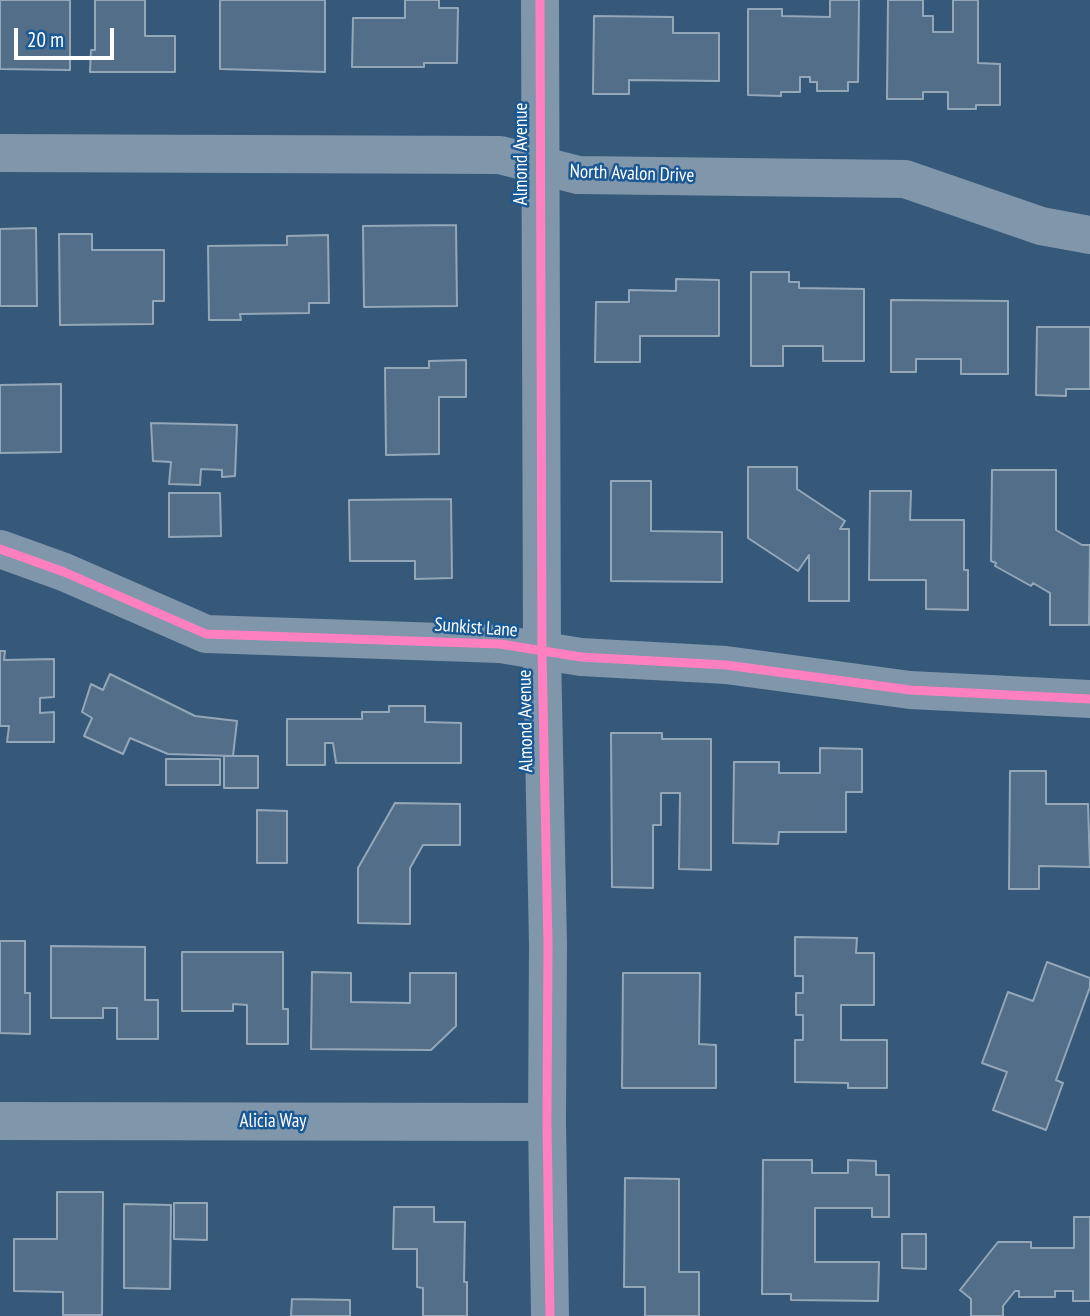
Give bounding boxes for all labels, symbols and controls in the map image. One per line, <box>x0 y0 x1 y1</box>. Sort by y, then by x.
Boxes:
scale bar <box>18 14 117 58</box>
text: 20 m <box>27 26 64 53</box>
street label: Almond Avenue <box>511 103 533 205</box>
street label: North Avalon Drive <box>569 160 695 188</box>
street label: Sunkist Lane <box>434 614 518 642</box>
street label: Almond Avenue <box>514 669 538 773</box>
street label: Alicia Way <box>240 1111 306 1133</box>

